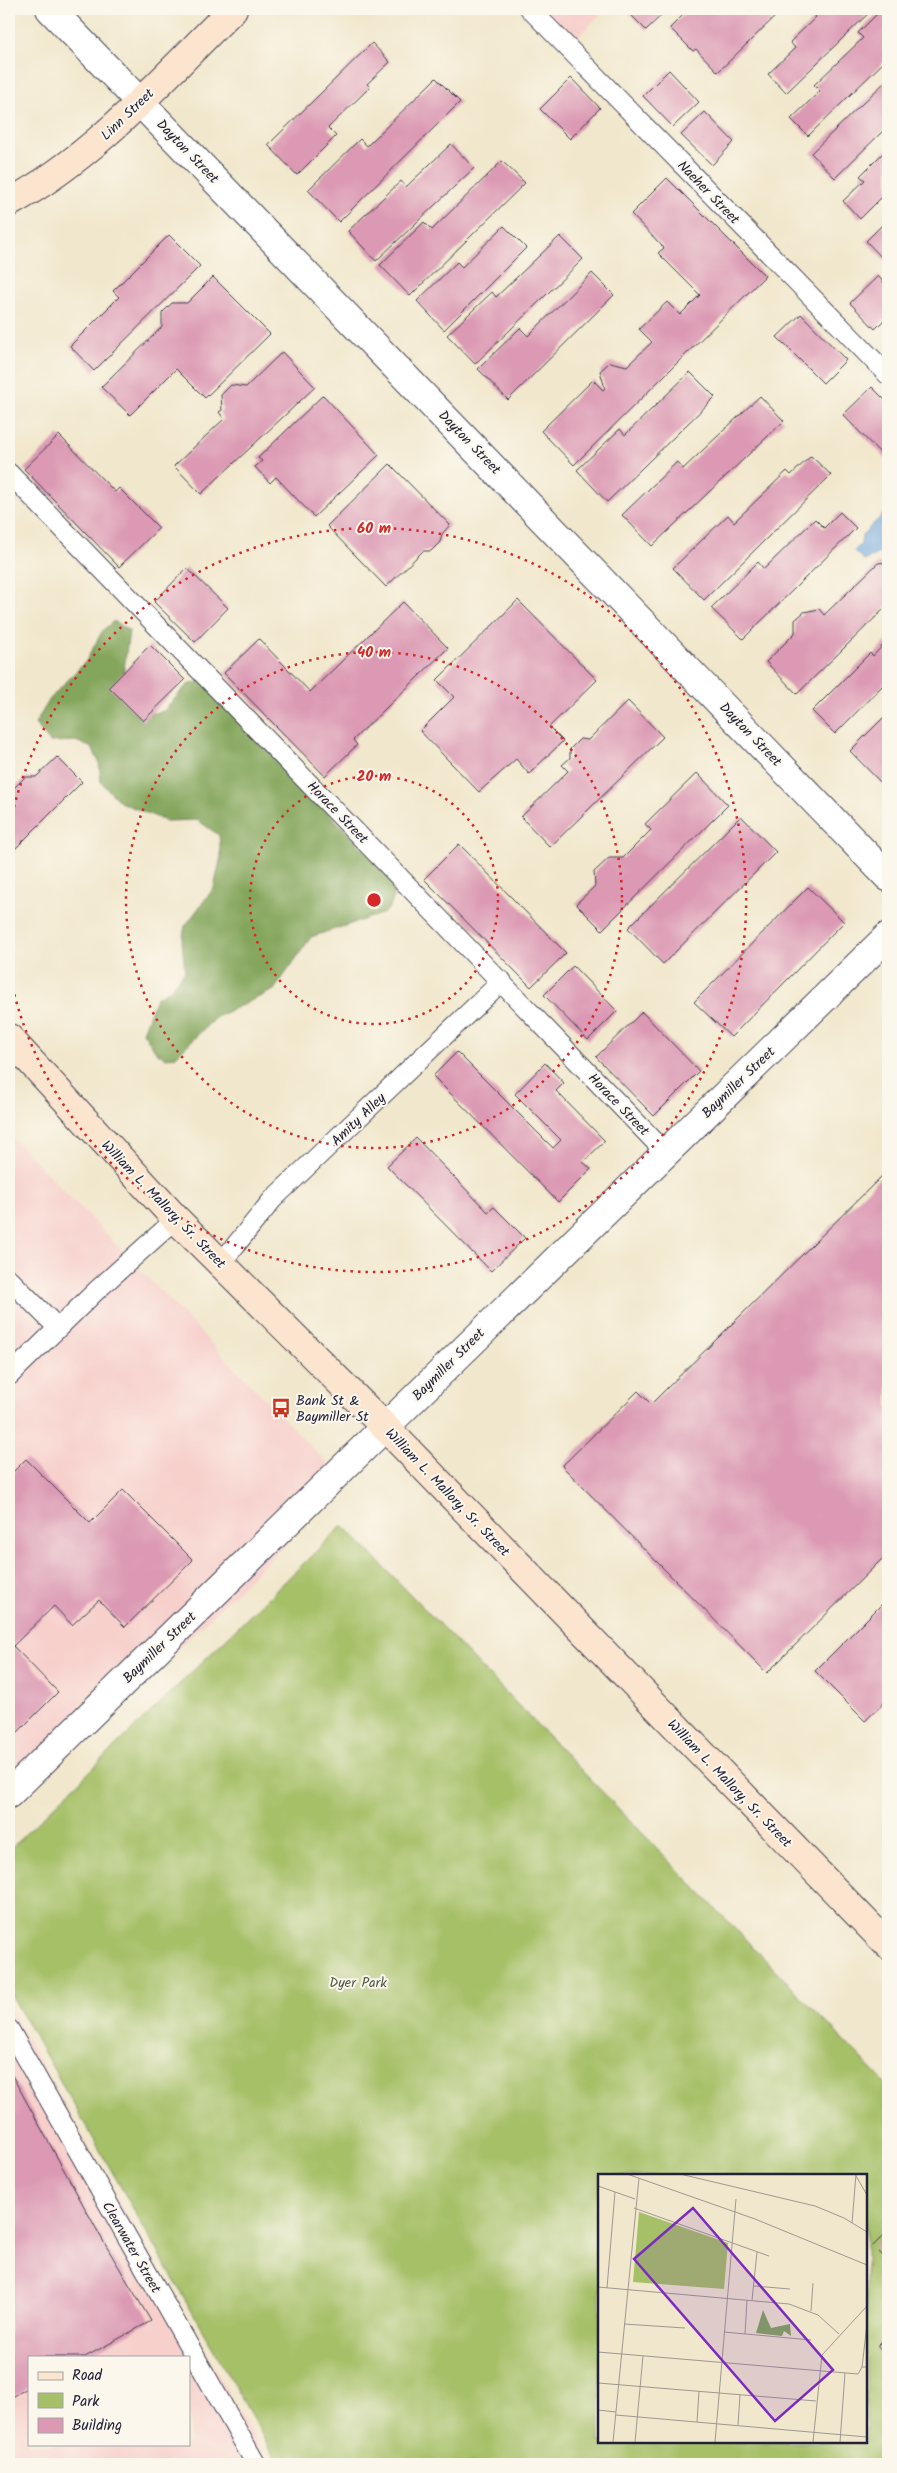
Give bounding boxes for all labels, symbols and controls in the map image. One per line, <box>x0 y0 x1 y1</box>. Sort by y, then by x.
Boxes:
street label: Linn Street <box>96 83 160 146</box>
street label: Dayton Street <box>151 114 224 189</box>
street label: Naeher Street <box>672 156 745 230</box>
street label: Dayton Street <box>433 405 506 480</box>
text: 60 m <box>357 517 391 541</box>
text: 40 m <box>357 641 391 665</box>
street label: Dayton Street <box>714 697 787 772</box>
text: 20 m <box>357 765 391 789</box>
street label: Horace Street <box>301 776 374 850</box>
centre of rings <box>365 891 383 909</box>
street label: Baymiller Street <box>697 1041 781 1124</box>
street label: Horace Street <box>582 1068 655 1142</box>
street label: Amity Alley <box>326 1088 391 1152</box>
street label: William L. Mallory, Sr. Street <box>96 1135 231 1275</box>
street label: Baymiller Street <box>407 1323 491 1406</box>
place label: Bank St & Baymiller St <box>296 1390 369 1428</box>
bus stop icon: Bank St & Baymiller St <box>270 1397 292 1419</box>
street label: William L. Mallory, Sr. Street <box>380 1423 515 1563</box>
street label: Baymiller Street <box>118 1606 202 1689</box>
street label: William L. Mallory, Sr. Street <box>662 1714 797 1854</box>
park label: Dyer Park <box>329 1972 387 1994</box>
inset map <box>598 2174 867 2443</box>
street label: Clearwater Street <box>96 2197 167 2298</box>
legend <box>28 2356 190 2446</box>
text: Road <box>72 2364 103 2388</box>
text: Park <box>72 2390 100 2414</box>
text: Building <box>72 2414 122 2438</box>

